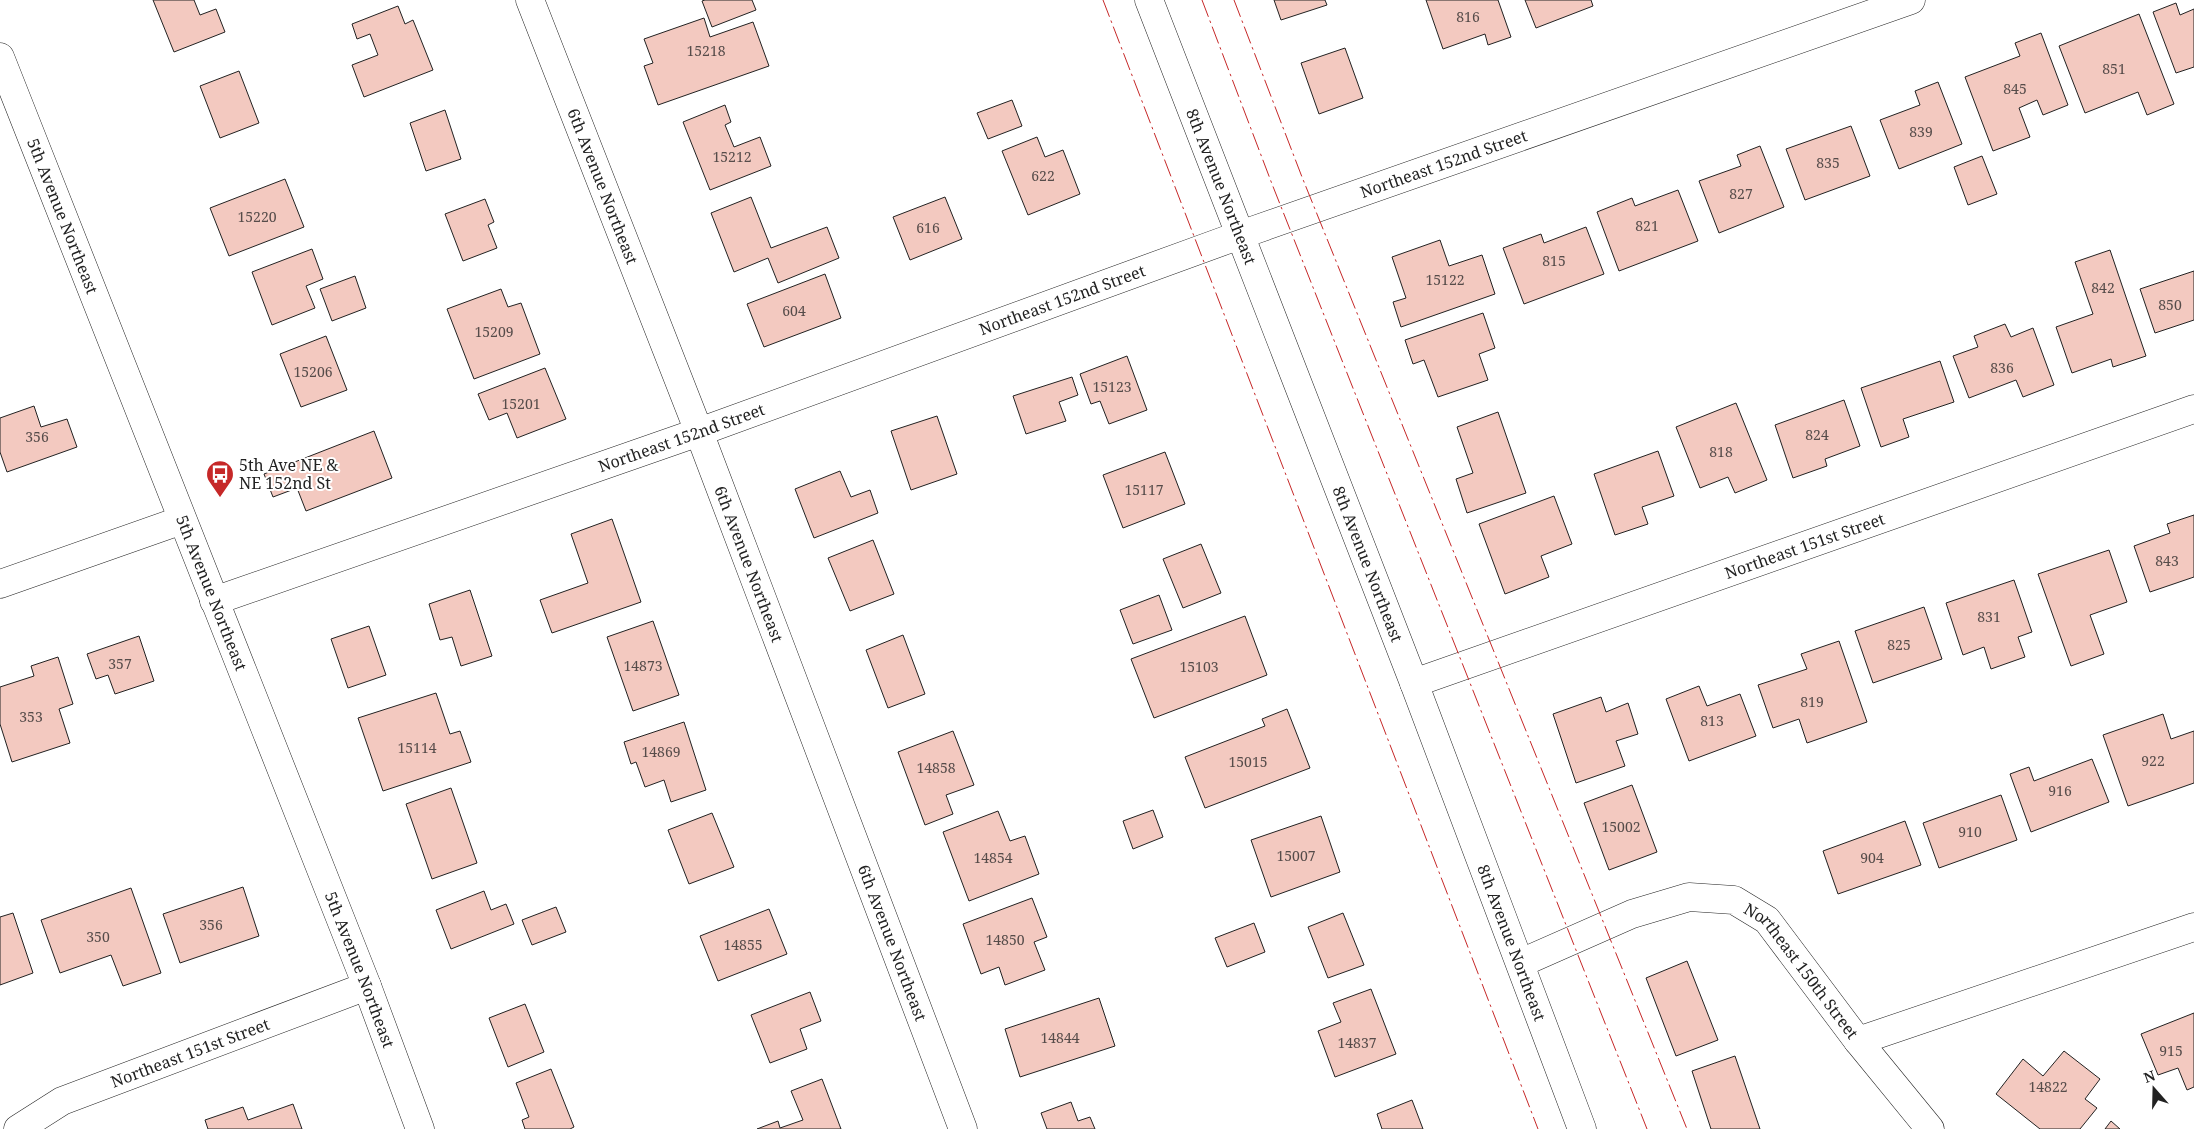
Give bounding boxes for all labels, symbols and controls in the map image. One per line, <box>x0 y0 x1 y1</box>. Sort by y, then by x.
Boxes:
house number: 816 <box>1456 7 1480 26</box>
house number: 15218 <box>686 41 726 60</box>
house number: 851 <box>2102 59 2126 78</box>
house number: 845 <box>2003 79 2027 98</box>
street label: 6th Avenue Northeast <box>562 105 643 268</box>
street label: 8th Avenue Northeast <box>1181 105 1262 268</box>
house number: 839 <box>1909 122 1933 141</box>
street label: Northeast 152nd Street <box>1357 124 1530 203</box>
street label: 5th Avenue Northeast <box>22 135 104 297</box>
house number: 15212 <box>712 147 752 166</box>
house number: 835 <box>1816 153 1840 172</box>
house number: 622 <box>1031 166 1055 185</box>
house number: 827 <box>1729 184 1753 203</box>
house number: 15220 <box>237 207 277 226</box>
house number: 821 <box>1635 216 1659 235</box>
house number: 616 <box>916 218 940 237</box>
house number: 815 <box>1542 251 1566 270</box>
street label: Northeast 152nd Street <box>976 259 1149 340</box>
house number: 15122 <box>1425 270 1465 289</box>
house number: 842 <box>2091 278 2115 297</box>
house number: 850 <box>2158 295 2182 314</box>
house number: 604 <box>782 301 806 320</box>
house number: 15209 <box>474 322 514 341</box>
house number: 836 <box>1990 358 2014 377</box>
house number: 15206 <box>293 362 333 381</box>
house number: 15123 <box>1092 377 1132 396</box>
house number: 15201 <box>501 394 541 413</box>
street label: Northeast 152nd Street <box>595 398 768 477</box>
house number: 824 <box>1805 425 1829 444</box>
house number: 356 <box>25 427 49 446</box>
house number: 818 <box>1709 442 1733 461</box>
place label: 5th Ave NE & NE 152nd St <box>239 454 339 494</box>
bus stop icon: 5th Ave NE & NE 152nd St <box>205 459 235 498</box>
house number: 15117 <box>1124 480 1164 499</box>
street label: 6th Avenue Northeast <box>709 483 789 646</box>
street label: 8th Avenue Northeast <box>1328 483 1408 646</box>
street label: Northeast 151st Street <box>1722 507 1888 584</box>
street label: 5th Avenue Northeast <box>171 512 252 674</box>
house number: 843 <box>2155 551 2179 570</box>
house number: 831 <box>1977 607 2001 626</box>
house number: 825 <box>1887 635 1911 654</box>
house number: 357 <box>108 654 132 673</box>
house number: 14873 <box>623 656 663 675</box>
house number: 15103 <box>1179 657 1219 676</box>
house number: 819 <box>1800 692 1824 711</box>
house number: 353 <box>19 707 43 726</box>
house number: 813 <box>1700 711 1724 730</box>
house number: 15114 <box>397 738 437 757</box>
house number: 14869 <box>641 742 681 761</box>
house number: 922 <box>2141 751 2165 770</box>
house number: 15015 <box>1228 752 1268 771</box>
house number: 14858 <box>916 758 956 777</box>
house number: 916 <box>2048 781 2072 800</box>
house number: 15002 <box>1601 817 1641 836</box>
house number: 910 <box>1958 822 1982 841</box>
house number: 15007 <box>1276 846 1316 865</box>
house number: 14854 <box>973 848 1013 867</box>
house number: 904 <box>1860 848 1884 867</box>
street label: 6th Avenue Northeast <box>853 861 932 1024</box>
street label: 8th Avenue Northeast <box>1472 861 1551 1024</box>
street label: 5th Avenue Northeast <box>320 888 400 1051</box>
street label: Northeast 150th Street <box>1740 898 1864 1044</box>
house number: 356 <box>199 915 223 934</box>
house number: 350 <box>86 927 110 946</box>
house number: 14850 <box>985 930 1025 949</box>
house number: 14855 <box>723 935 763 954</box>
street label: Northeast 151st Street <box>108 1013 273 1093</box>
house number: 14844 <box>1040 1028 1080 1047</box>
house number: 14837 <box>1337 1033 1377 1052</box>
house number: 915 <box>2159 1041 2183 1060</box>
north arrow <box>2129 1064 2179 1114</box>
text: N <box>2141 1065 2158 1087</box>
house number: 14822 <box>2028 1077 2068 1096</box>

